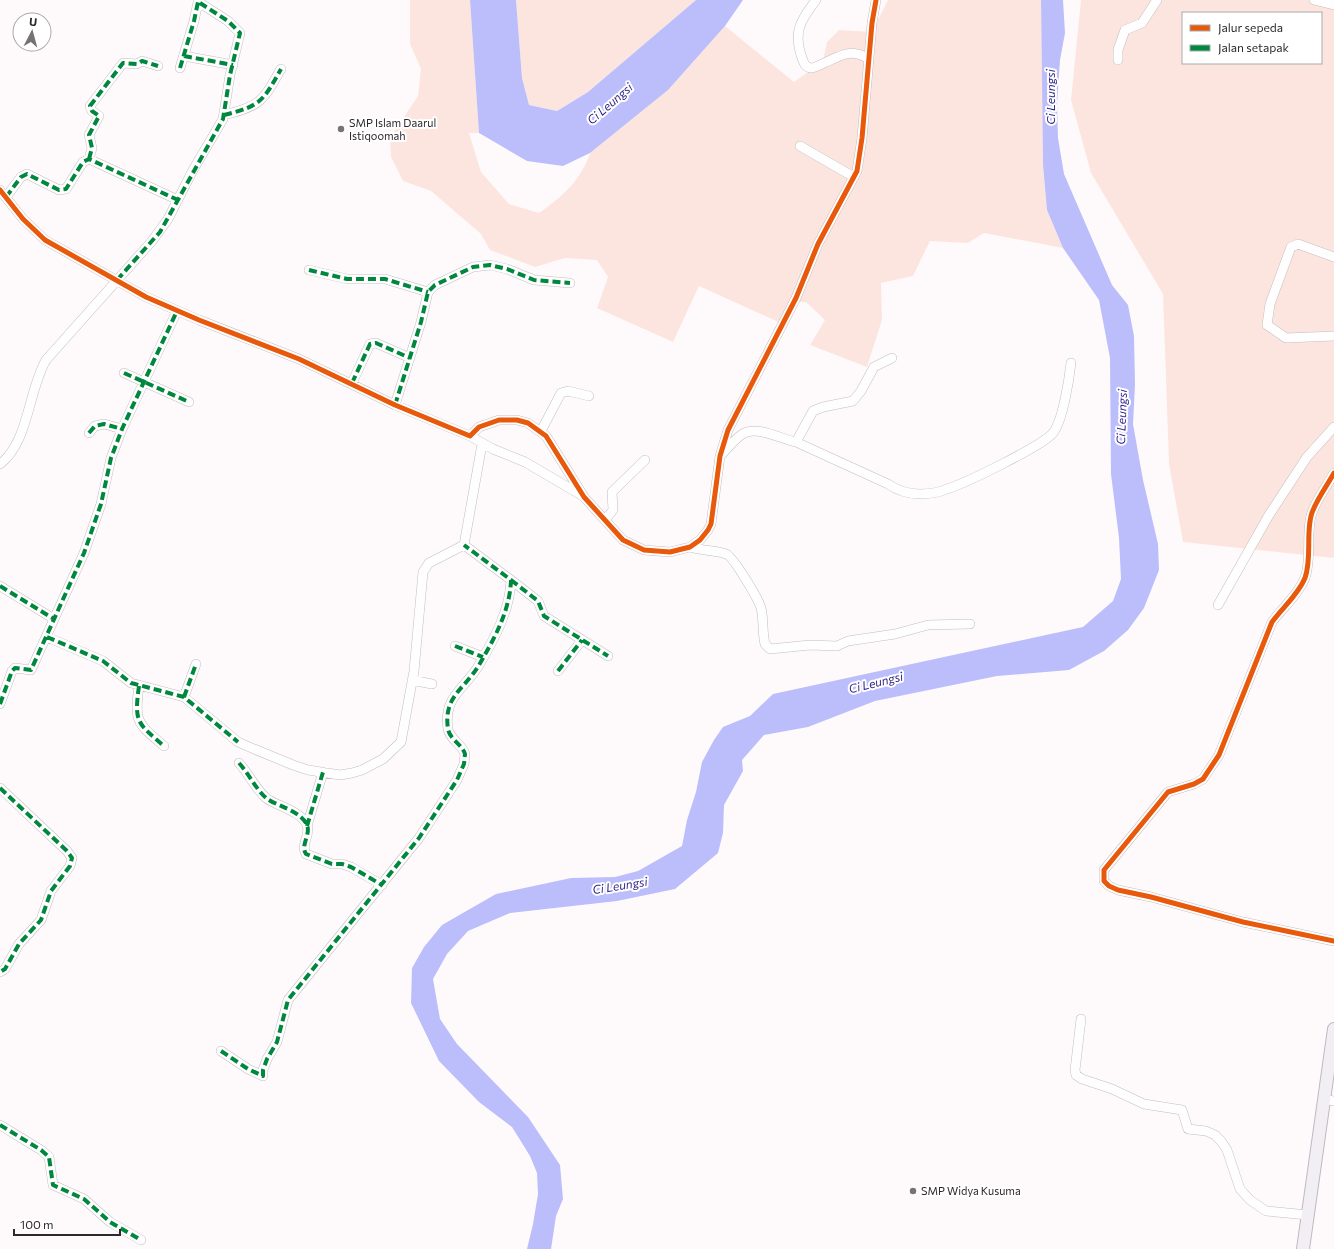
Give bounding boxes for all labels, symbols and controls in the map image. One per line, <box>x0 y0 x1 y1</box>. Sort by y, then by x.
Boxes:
north arrow <box>12 12 52 52</box>
legend <box>1182 12 1322 64</box>
text: U <box>28 15 38 28</box>
text: Jalur sepeda <box>1218 20 1283 35</box>
text: Jalan setapak <box>1218 40 1290 55</box>
water label: Ci Leungsi <box>1043 68 1057 125</box>
water label: Ci Leungsi <box>584 79 636 127</box>
place label: SMP Islam Daarul Istiqoomah <box>349 116 436 142</box>
marker: SMP Islam Daarul Istiqoomah <box>336 124 346 134</box>
water label: Ci Leungsi <box>1113 388 1129 445</box>
water label: Ci Leungsi <box>847 668 905 696</box>
water label: Ci Leungsi <box>591 874 649 896</box>
place label: SMP Widya Kusuma <box>921 1184 1021 1197</box>
marker: SMP Widya Kusuma <box>908 1186 918 1196</box>
scale bar <box>14 1211 120 1237</box>
text: 100 m <box>20 1217 54 1231</box>

